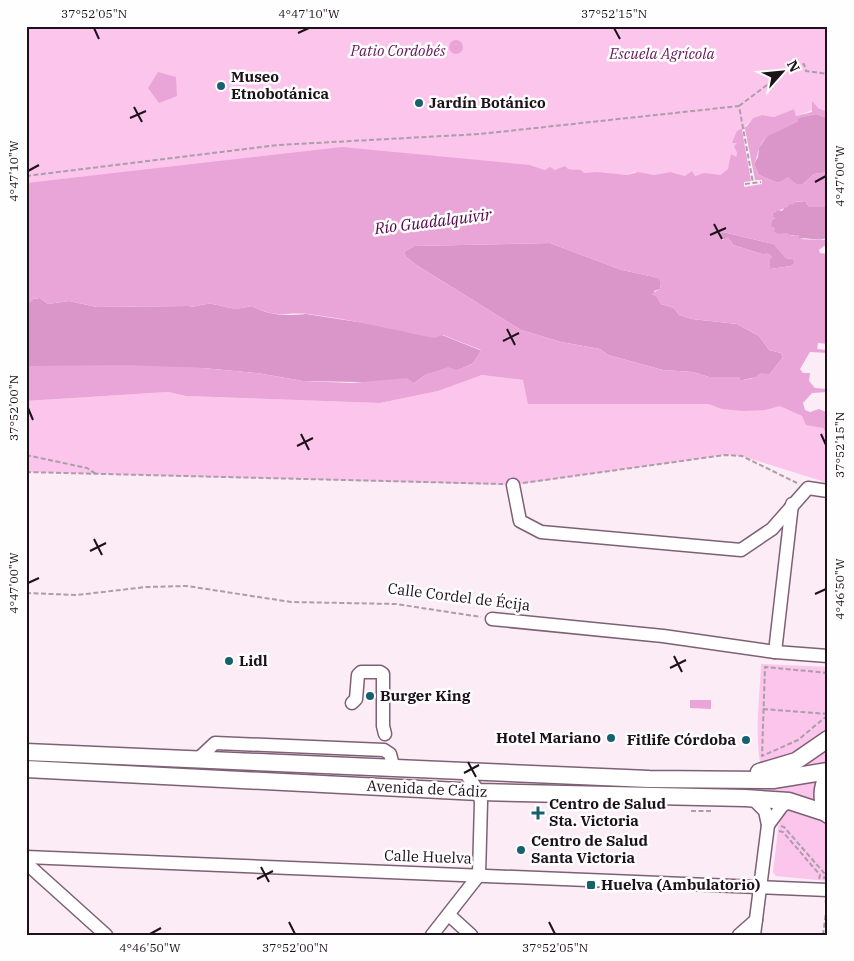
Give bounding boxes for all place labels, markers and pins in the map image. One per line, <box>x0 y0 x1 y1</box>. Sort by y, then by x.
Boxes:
place label: Museo Etnobotánica <box>231 67 329 103</box>
marker: Museo Etnobotánica <box>215 80 227 92</box>
place label: Jardín Botánico <box>429 93 546 112</box>
marker: Jardín Botánico <box>413 97 425 109</box>
place label: Lidl <box>239 651 268 670</box>
marker: Lidl <box>223 655 235 667</box>
place label: Burger King <box>380 686 471 705</box>
marker: Burger King <box>364 690 376 702</box>
place label: Hotel Mariano <box>496 728 601 747</box>
place label: Fitlife Córdoba <box>627 730 736 749</box>
marker: Hotel Mariano <box>605 732 617 744</box>
marker: Fitlife Córdoba <box>740 734 752 746</box>
place label: Centro de Salud Sta. Victoria <box>549 794 666 830</box>
marker: Centro de Salud Sta. Victoria <box>531 806 545 820</box>
place label: Centro de Salud Santa Victoria <box>531 831 648 867</box>
marker: Centro de Salud Santa Victoria <box>515 844 527 856</box>
place label: Huelva (Ambulatorio) <box>601 875 760 894</box>
marker: Huelva (Ambulatorio) <box>585 879 597 891</box>

